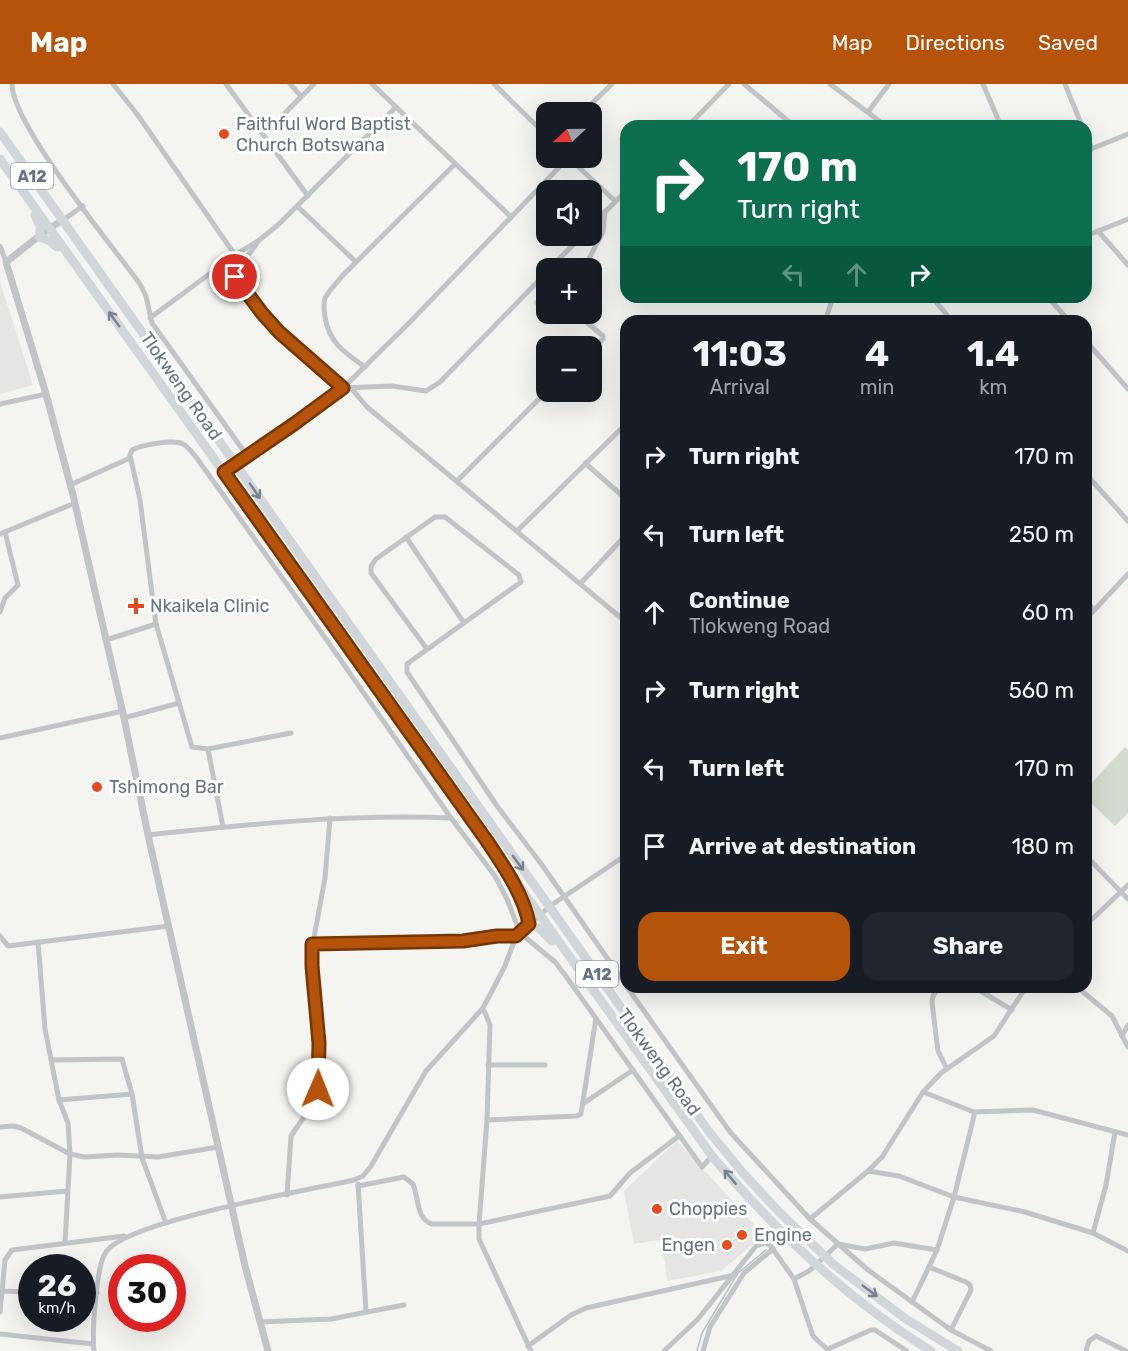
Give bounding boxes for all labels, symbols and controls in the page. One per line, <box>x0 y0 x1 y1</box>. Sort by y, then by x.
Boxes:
text: Map <box>30 26 87 59</box>
text: Map <box>832 30 873 55</box>
text: Directions <box>906 30 1005 55</box>
text: Saved <box>1038 30 1098 55</box>
north arrow <box>536 102 602 168</box>
map controls <box>536 102 602 402</box>
place label: Faithful Word Baptist Church Botswana <box>236 113 411 156</box>
marker: Faithful Word Baptist Church Botswana <box>217 127 231 141</box>
text: 170 m <box>737 142 858 192</box>
icon: right <box>638 144 716 222</box>
road number: A12 <box>11 163 53 189</box>
button: sound <box>536 180 602 246</box>
text: Turn right <box>737 193 860 225</box>
pin <box>209 251 260 302</box>
button: + <box>536 258 602 324</box>
icon: left <box>777 258 810 291</box>
icon: ahead <box>840 258 873 291</box>
icon: right <box>903 258 936 291</box>
icon: arrive <box>218 260 251 293</box>
one-way arrow <box>108 312 120 328</box>
street label: Tlokweng Road <box>136 328 226 444</box>
text: 11:03 <box>693 332 787 375</box>
text: 4 <box>865 332 889 375</box>
text: 1.4 <box>967 332 1019 375</box>
button: − <box>536 336 602 402</box>
text: Arrival <box>710 375 770 399</box>
text: min <box>860 375 894 399</box>
text: km <box>979 375 1007 399</box>
icon: right <box>638 440 671 473</box>
text: Turn right <box>689 443 799 470</box>
text: 170 m <box>1014 443 1074 470</box>
one-way arrow <box>249 482 261 498</box>
icon: left <box>638 518 671 551</box>
text: Turn left <box>689 521 784 548</box>
text: 250 m <box>1009 521 1074 548</box>
text: Continue <box>689 587 790 614</box>
place label: Nkaikela Clinic <box>150 595 270 617</box>
icon: ahead <box>638 596 671 629</box>
marker: Nkaikela Clinic <box>127 597 145 615</box>
text: 60 m <box>1022 599 1074 626</box>
text: Tlokweng Road <box>689 614 830 638</box>
icon: right <box>638 674 671 707</box>
text: Turn right <box>689 677 799 704</box>
text: 560 m <box>1009 677 1074 704</box>
icon: left <box>638 752 671 785</box>
text: Turn left <box>689 755 784 782</box>
text: 170 m <box>1014 755 1074 782</box>
place label: Tshimong Bar <box>109 776 224 798</box>
marker: Tshimong Bar <box>90 780 104 794</box>
icon: arrive <box>638 830 671 863</box>
text: Arrive at destination <box>689 833 916 860</box>
text: 180 m <box>1012 833 1074 860</box>
one-way arrow <box>512 854 525 870</box>
button: Exit <box>638 912 850 981</box>
button: Share <box>862 912 1074 981</box>
road number: A12 <box>576 961 618 987</box>
street label: Tlokweng Road <box>613 1004 705 1120</box>
position arrow <box>286 1057 350 1121</box>
one-way arrow <box>723 1170 737 1185</box>
place label: Choppies <box>669 1198 747 1220</box>
marker: Choppies <box>650 1202 664 1216</box>
place label: Engine <box>754 1224 812 1246</box>
marker: Engine <box>735 1228 749 1242</box>
place label: Engen <box>661 1234 715 1256</box>
marker: Engen <box>720 1238 734 1252</box>
speed limit sign: 30 <box>108 1254 186 1332</box>
text: 26 <box>37 1268 77 1304</box>
one-way arrow <box>861 1285 877 1298</box>
text: km/h <box>38 1299 76 1317</box>

